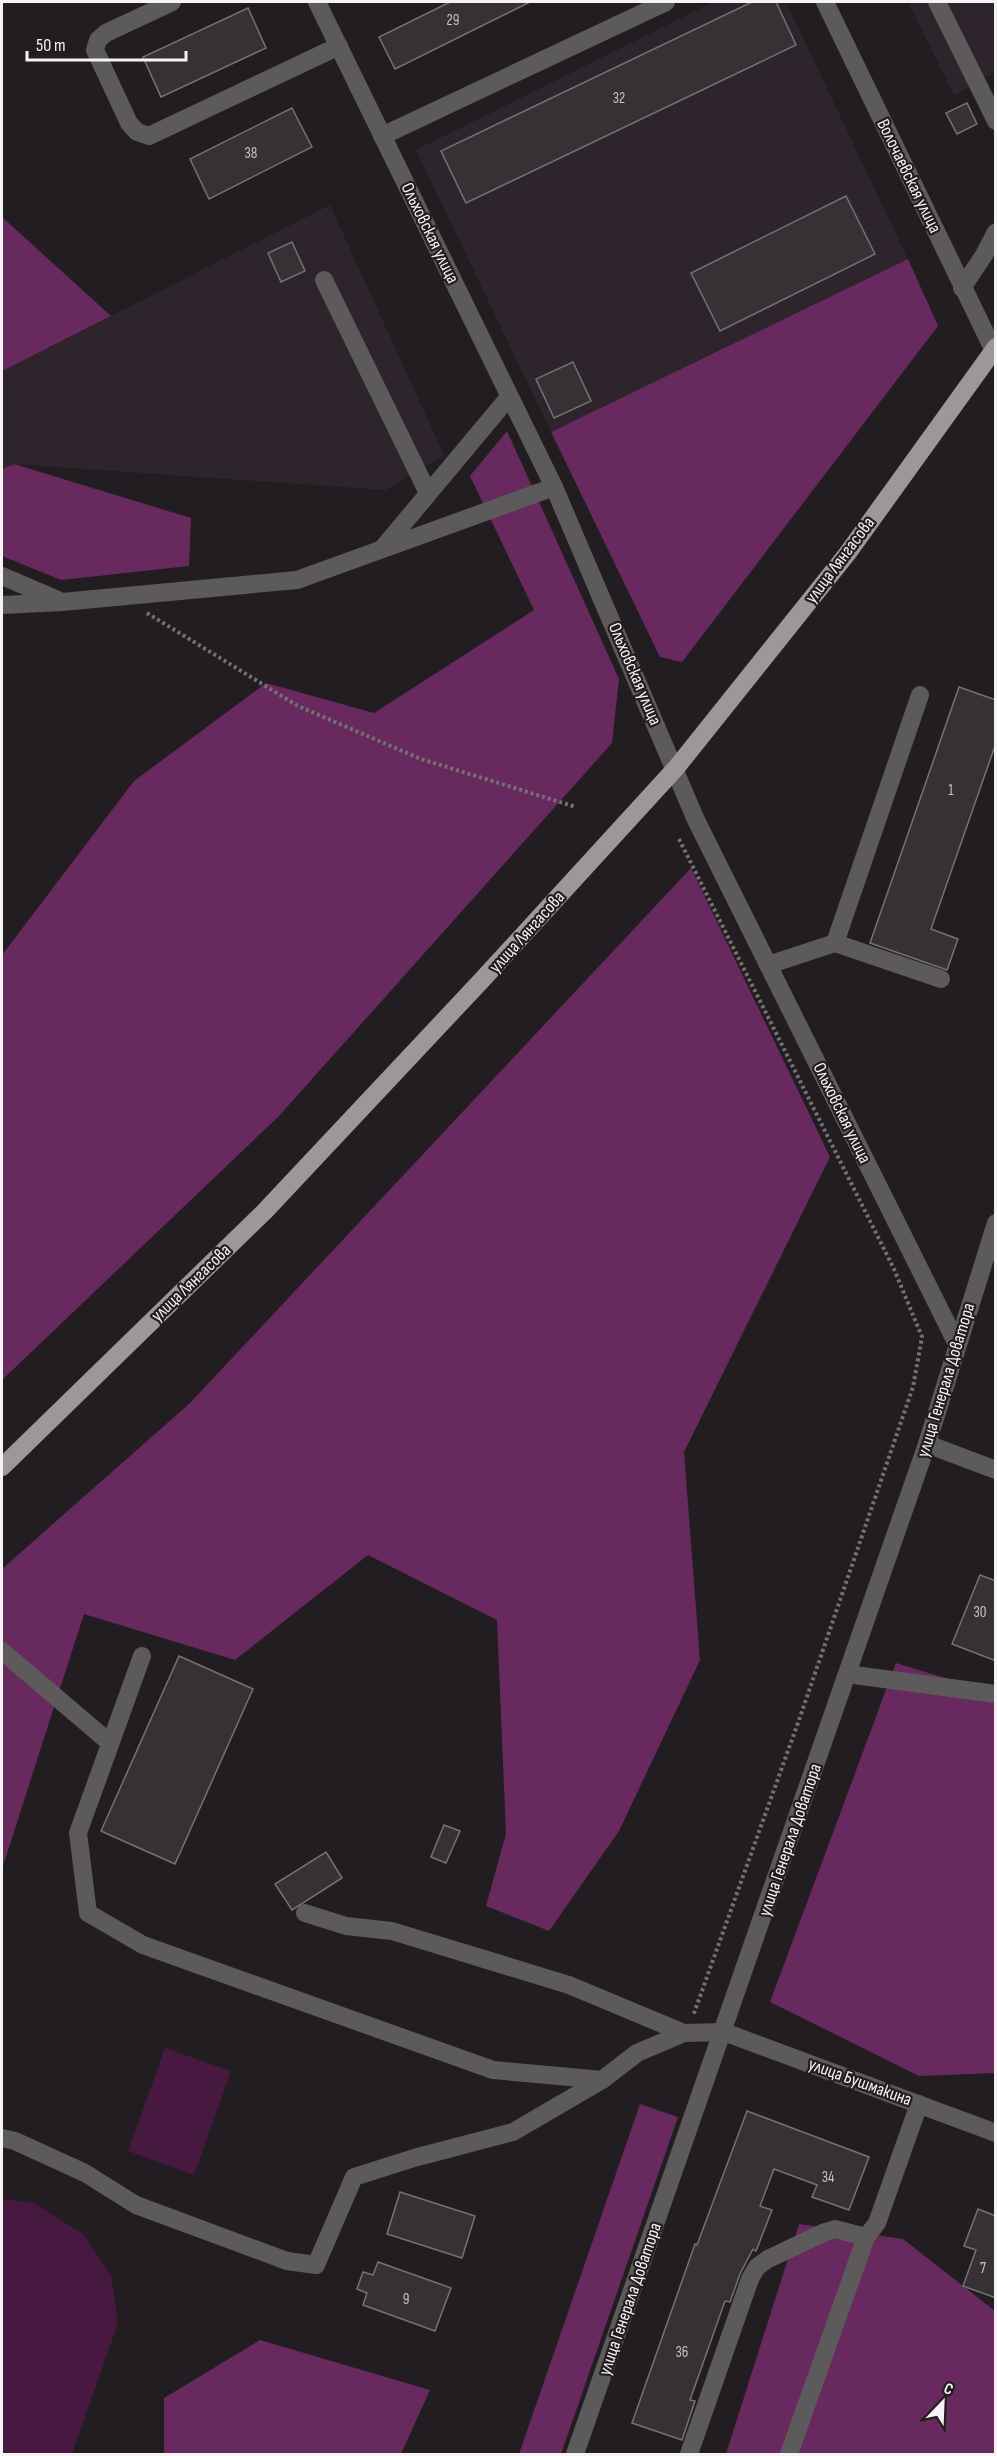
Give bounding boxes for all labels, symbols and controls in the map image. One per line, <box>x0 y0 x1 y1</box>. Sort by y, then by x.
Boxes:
house number: 29 <box>447 11 459 30</box>
scale bar <box>27 24 186 62</box>
text: 50 m <box>36 35 66 56</box>
house number: 32 <box>613 89 625 108</box>
street label: Волочаевская улица <box>872 116 946 236</box>
house number: 38 <box>245 144 257 163</box>
street label: Ольховская улица <box>397 179 463 287</box>
street label: улица Лянгасова <box>801 513 879 607</box>
street label: Ольховская улица <box>604 620 666 728</box>
house number: 1 <box>948 781 954 800</box>
street label: улица Лянгасова <box>485 887 569 977</box>
street label: Ольховская улица <box>809 1059 875 1167</box>
street label: улица Лянгасова <box>147 1240 235 1326</box>
street label: улица Генерала Доватора <box>913 1300 979 1460</box>
house number: 30 <box>974 1603 986 1622</box>
street label: улица Генерала Доватора <box>754 1761 826 1919</box>
street label: улица Бушмакина <box>805 2054 915 2110</box>
house number: 34 <box>822 2168 834 2187</box>
street label: улица Генерала Доватора <box>594 2220 666 2378</box>
house number: 7 <box>980 2259 986 2278</box>
house number: 9 <box>403 2290 409 2309</box>
house number: 36 <box>676 2343 688 2362</box>
north arrow <box>913 2372 973 2432</box>
text: С <box>941 2379 956 2400</box>

